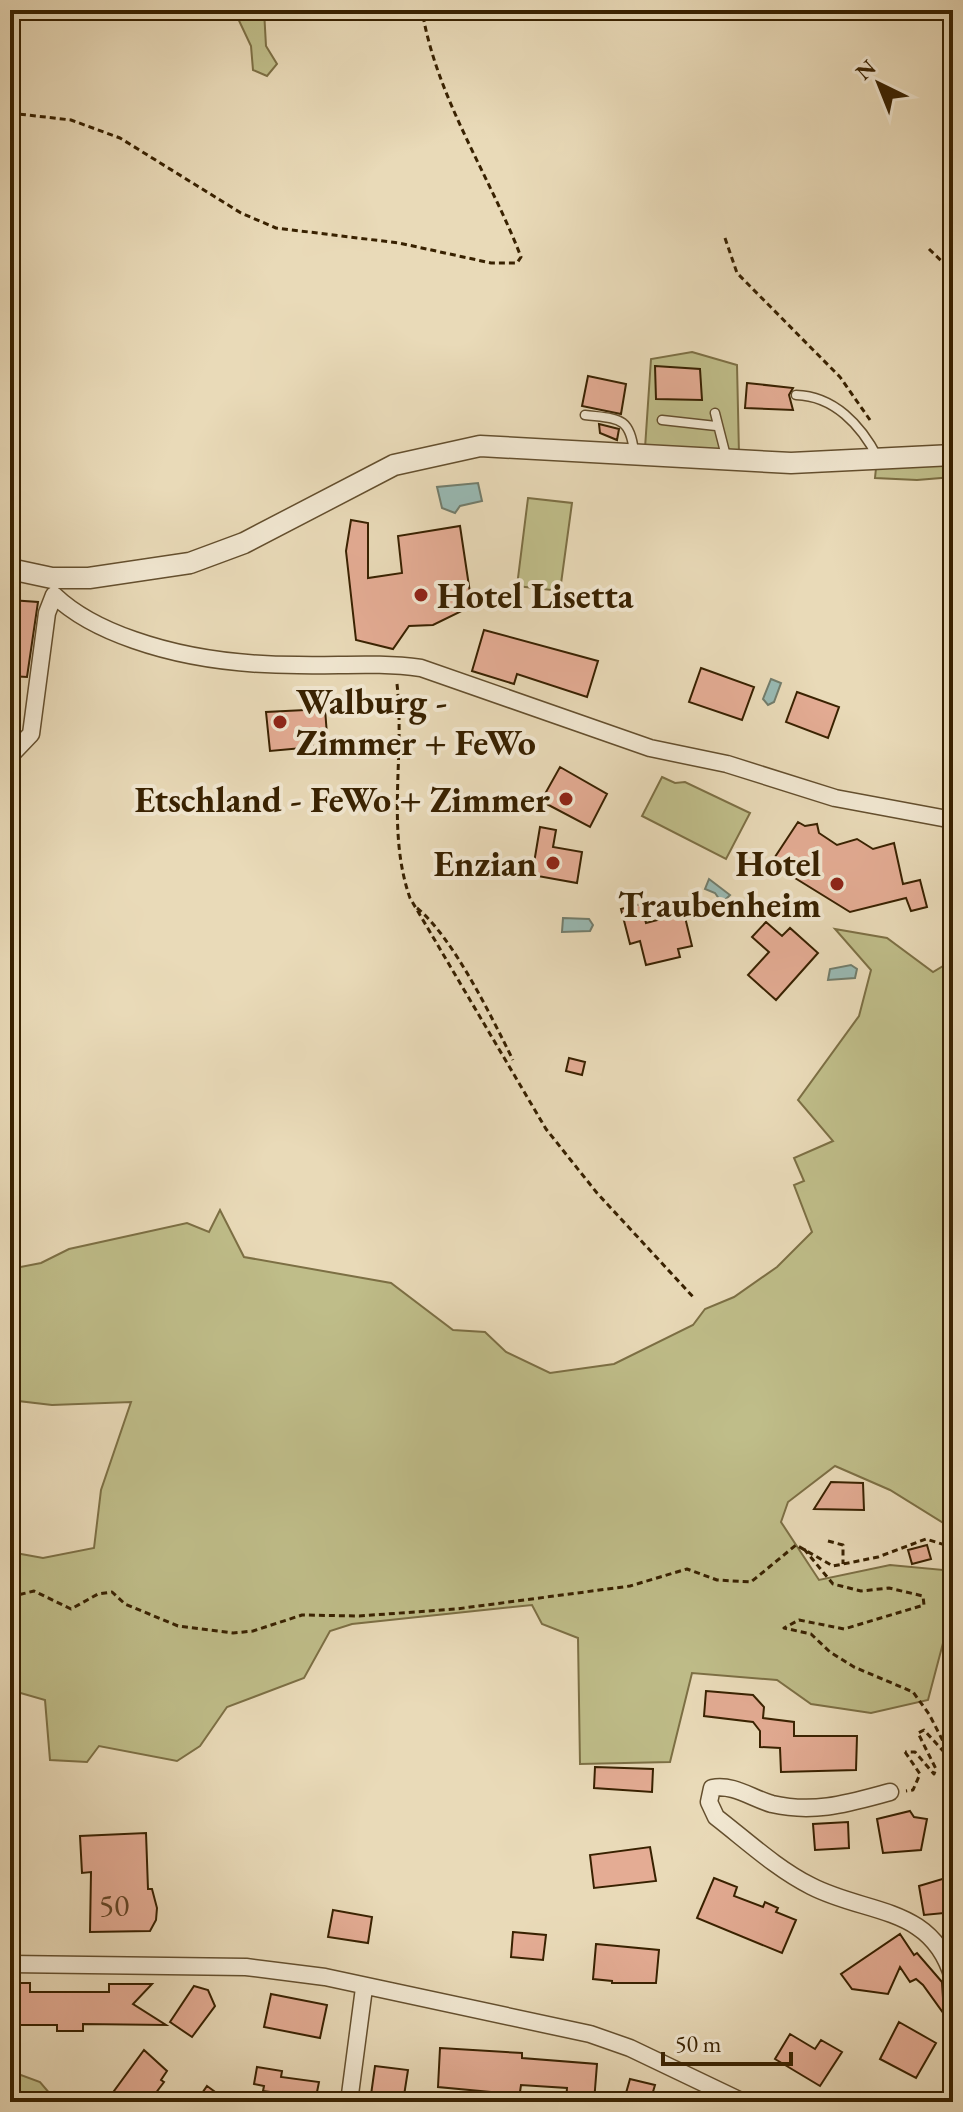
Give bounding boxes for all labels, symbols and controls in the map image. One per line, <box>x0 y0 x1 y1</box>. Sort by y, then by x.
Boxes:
north arrow <box>839 44 919 124</box>
text: N <box>849 53 882 86</box>
place label: Hotel Lisetta <box>437 572 634 619</box>
marker: Hotel Lisetta <box>412 586 430 604</box>
place label: Walburg - Zimmer + FeWo <box>296 678 536 766</box>
marker: Walburg - Zimmer + FeWo <box>271 713 289 731</box>
place label: Etschland - FeWo + Zimmer <box>134 776 550 823</box>
marker: Etschland - FeWo + Zimmer <box>557 790 575 808</box>
place label: Enzian <box>433 840 537 887</box>
place label: Hotel Traubenheim <box>618 840 821 928</box>
marker: Enzian <box>544 854 562 872</box>
marker: Hotel Traubenheim <box>828 875 846 893</box>
house number: 50 <box>99 1884 129 1926</box>
scale bar <box>663 2016 791 2066</box>
text: 50 m <box>675 2028 722 2059</box>

